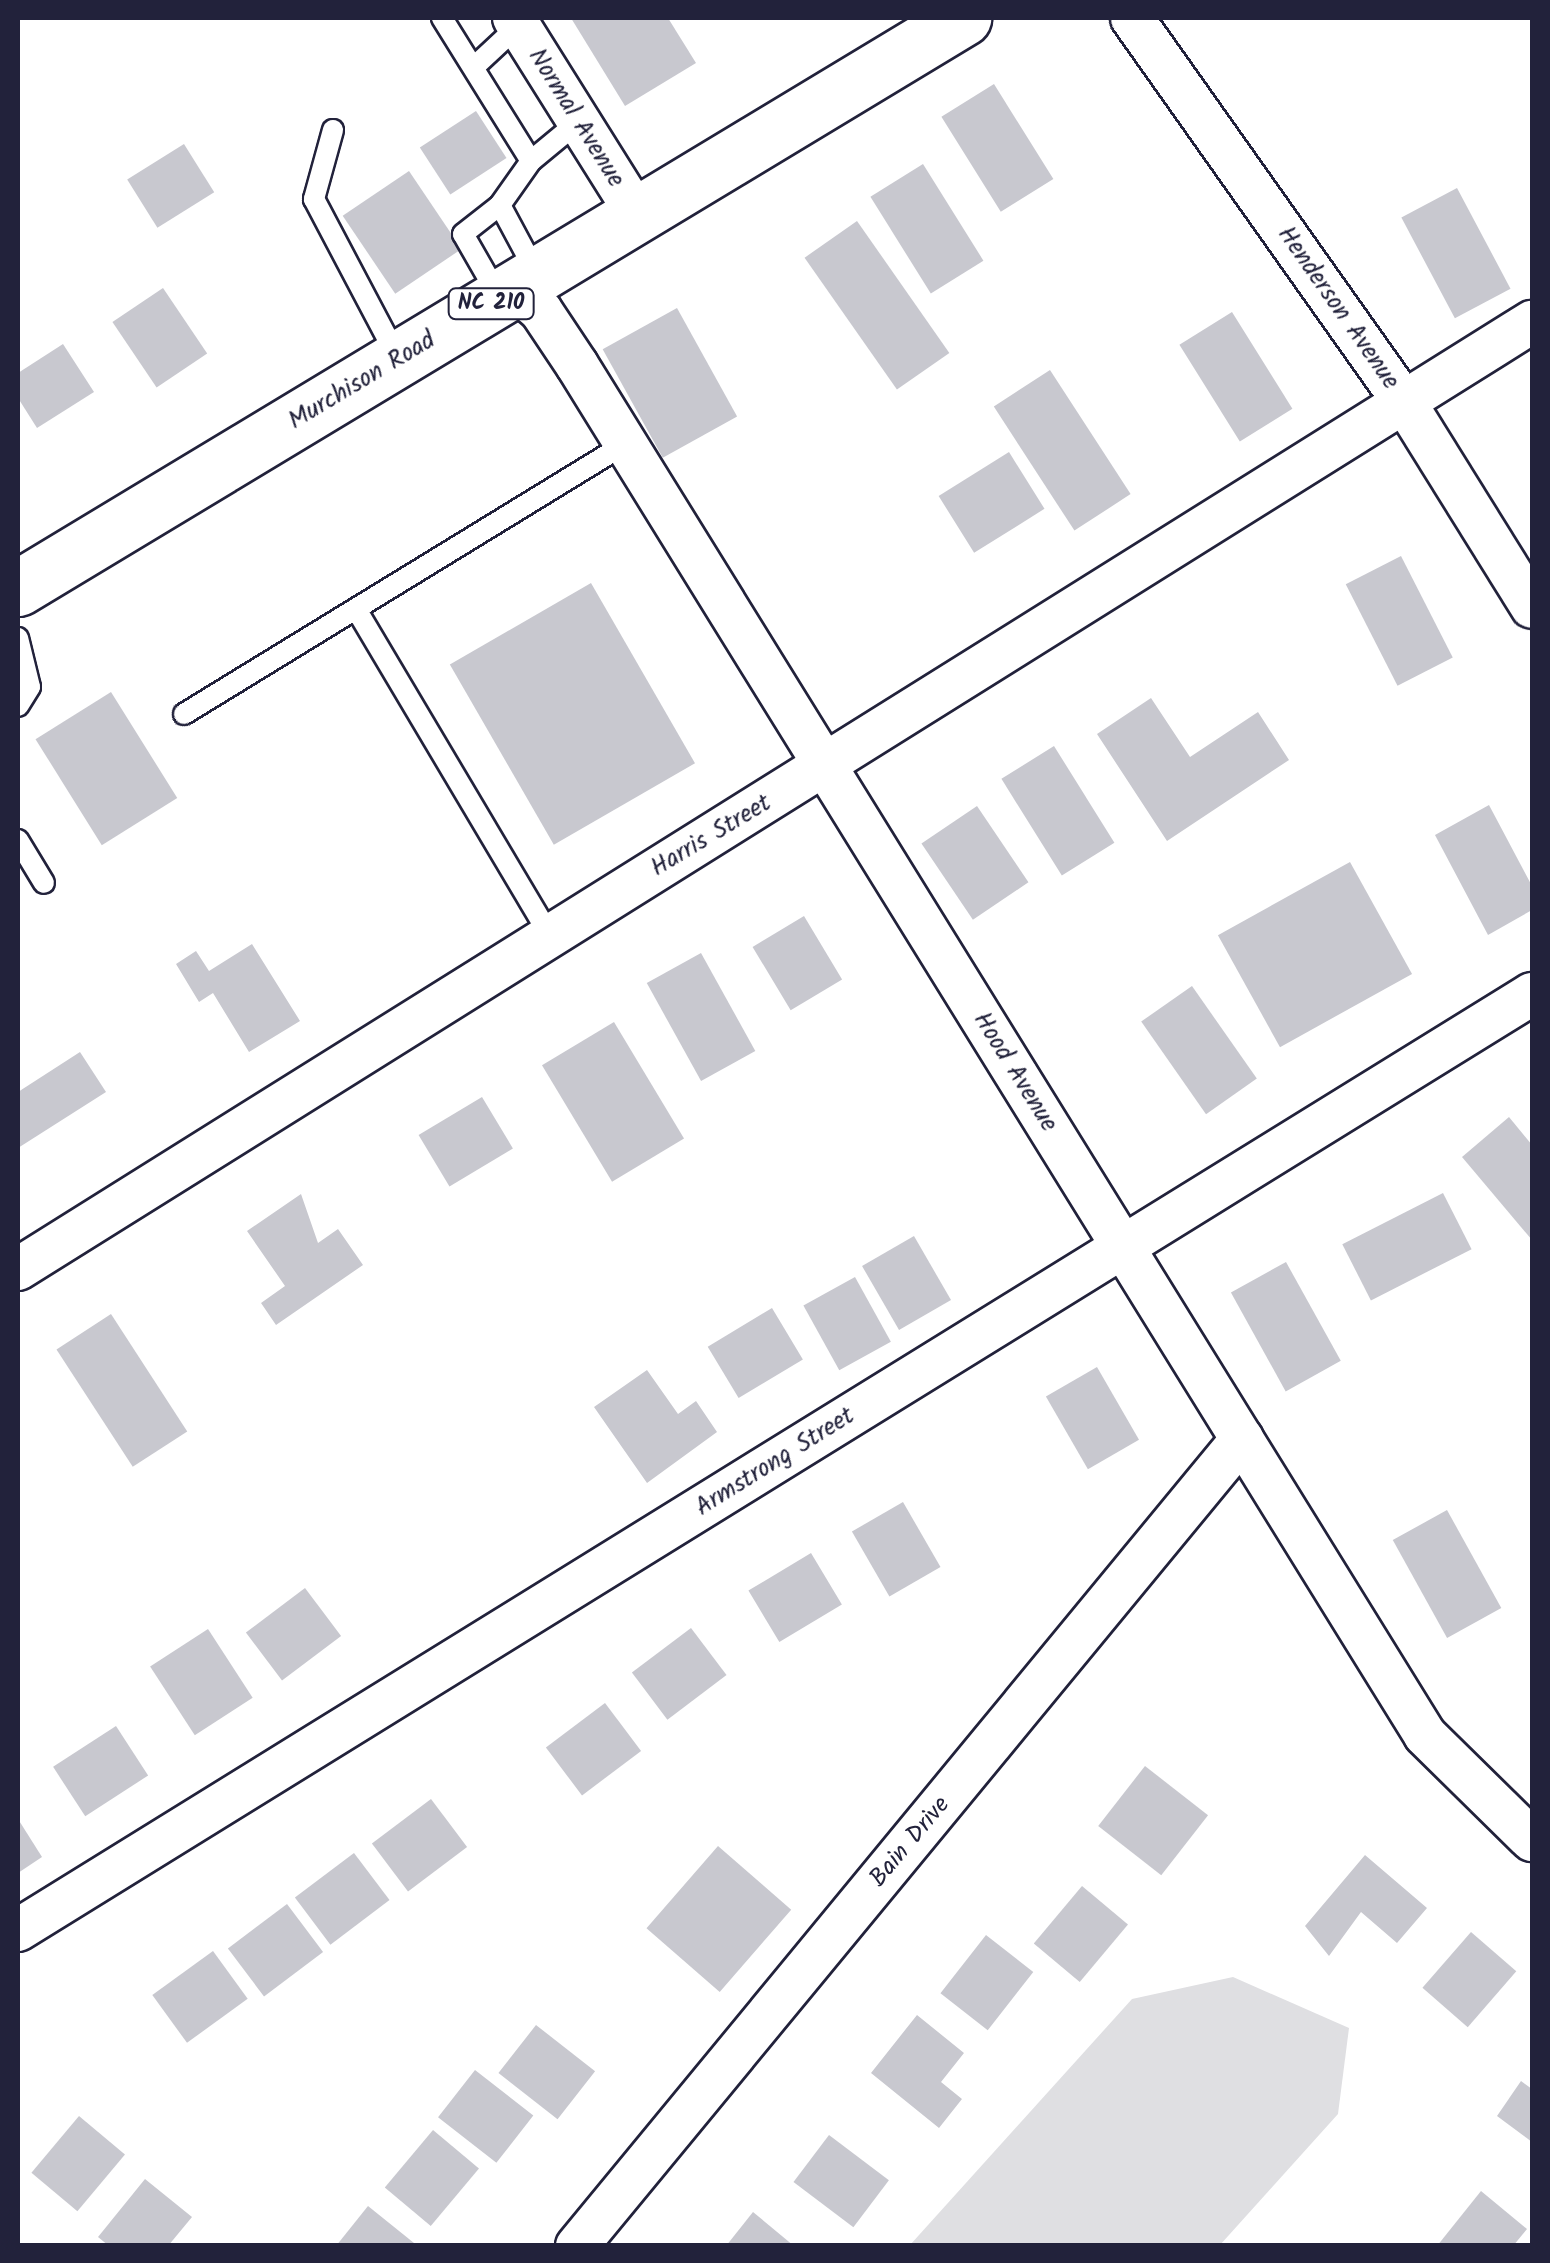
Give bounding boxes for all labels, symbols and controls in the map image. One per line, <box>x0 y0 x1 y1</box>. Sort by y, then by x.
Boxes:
street label: Normal Avenue <box>521 43 631 193</box>
street label: Henderson Avenue <box>1271 221 1405 395</box>
road number: NC 210 <box>446 287 536 321</box>
street label: Murchison Road <box>283 325 441 437</box>
street label: Harris Street <box>645 788 777 884</box>
street label: Hood Avenue <box>966 1007 1064 1137</box>
street label: Armstrong Street <box>690 1401 860 1523</box>
street label: Bain Drive <box>863 1791 957 1893</box>

